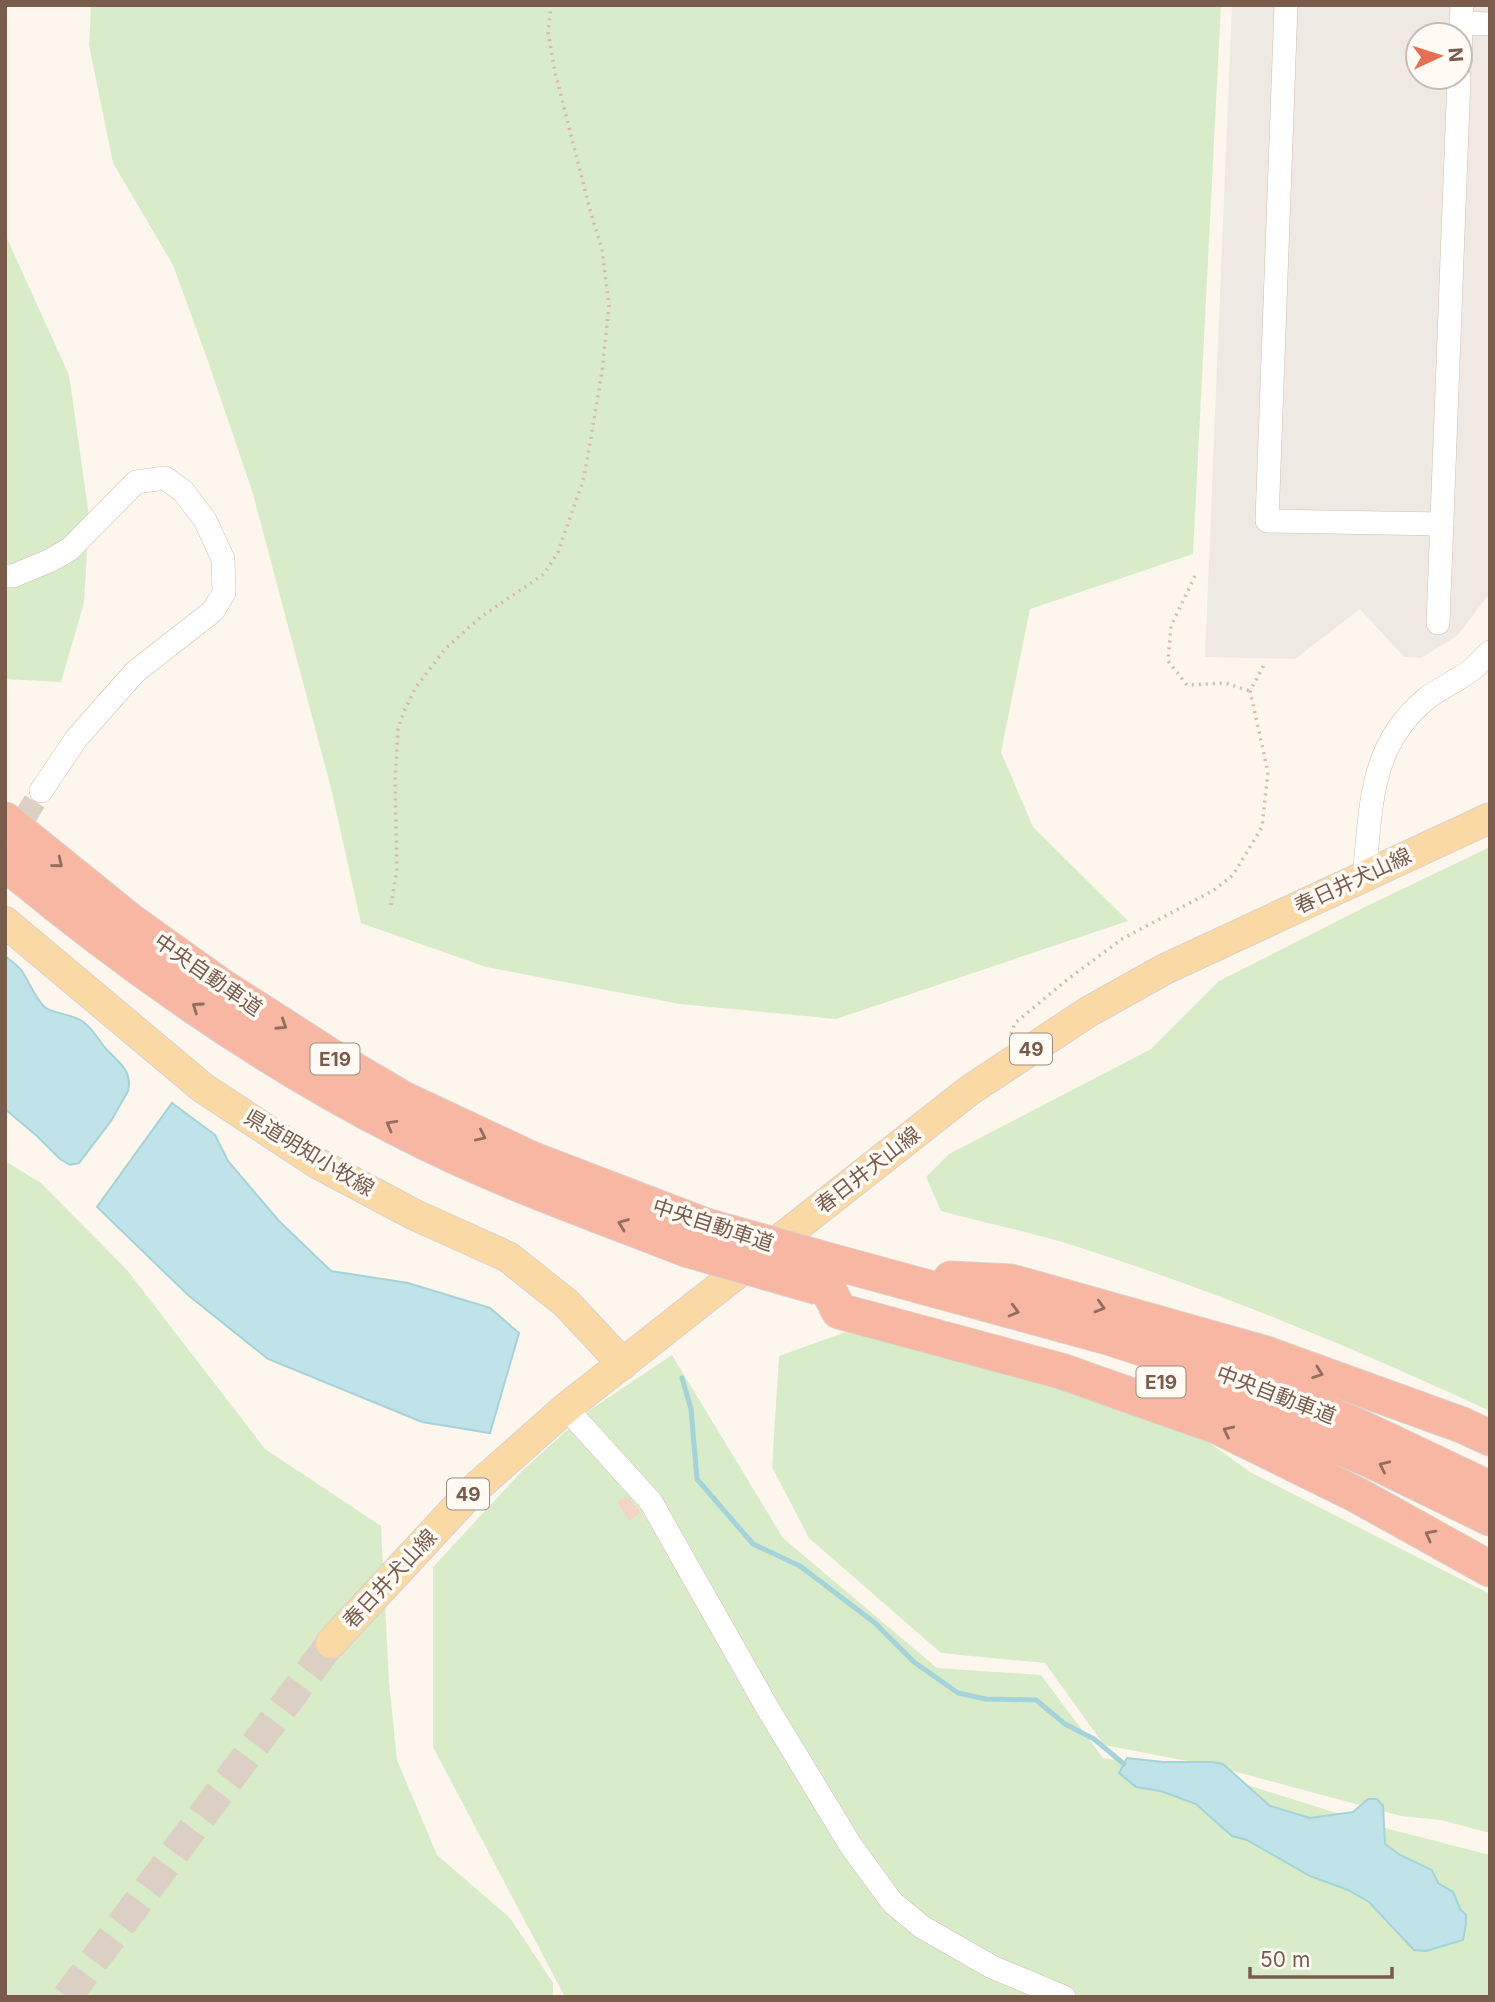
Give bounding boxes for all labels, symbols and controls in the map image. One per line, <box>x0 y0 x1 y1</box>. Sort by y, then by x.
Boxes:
north arrow <box>1404 21 1474 91</box>
text: N <box>1443 47 1467 63</box>
street label: 春日井犬山線 <box>1290 843 1415 919</box>
one-way arrow <box>51 855 63 868</box>
street label: 中央自動車道 <box>150 928 267 1021</box>
one-way arrow <box>192 1003 205 1015</box>
one-way arrow <box>274 1017 287 1030</box>
road number: 49 <box>1010 1034 1052 1064</box>
road number: E19 <box>310 1044 360 1074</box>
street label: 県道明知小牧線 <box>240 1104 379 1201</box>
one-way arrow <box>386 1120 399 1133</box>
street label: 春日井犬山線 <box>810 1121 925 1218</box>
one-way arrow <box>474 1128 486 1142</box>
street label: 中央自動車道 <box>649 1193 777 1256</box>
one-way arrow <box>617 1219 629 1233</box>
one-way arrow <box>1094 1299 1106 1313</box>
one-way arrow <box>1008 1302 1020 1317</box>
street label: 中央自動車道 <box>1213 1360 1339 1429</box>
one-way arrow <box>1311 1365 1323 1379</box>
road number: E19 <box>1136 1366 1186 1398</box>
one-way arrow <box>1223 1426 1235 1440</box>
one-way arrow <box>1379 1461 1391 1475</box>
road number: 49 <box>447 1478 489 1510</box>
street label: 春日井犬山線 <box>338 1524 442 1633</box>
one-way arrow <box>1425 1530 1438 1543</box>
scale bar <box>1250 1936 1392 1980</box>
text: 50 m <box>1260 1947 1310 1972</box>

